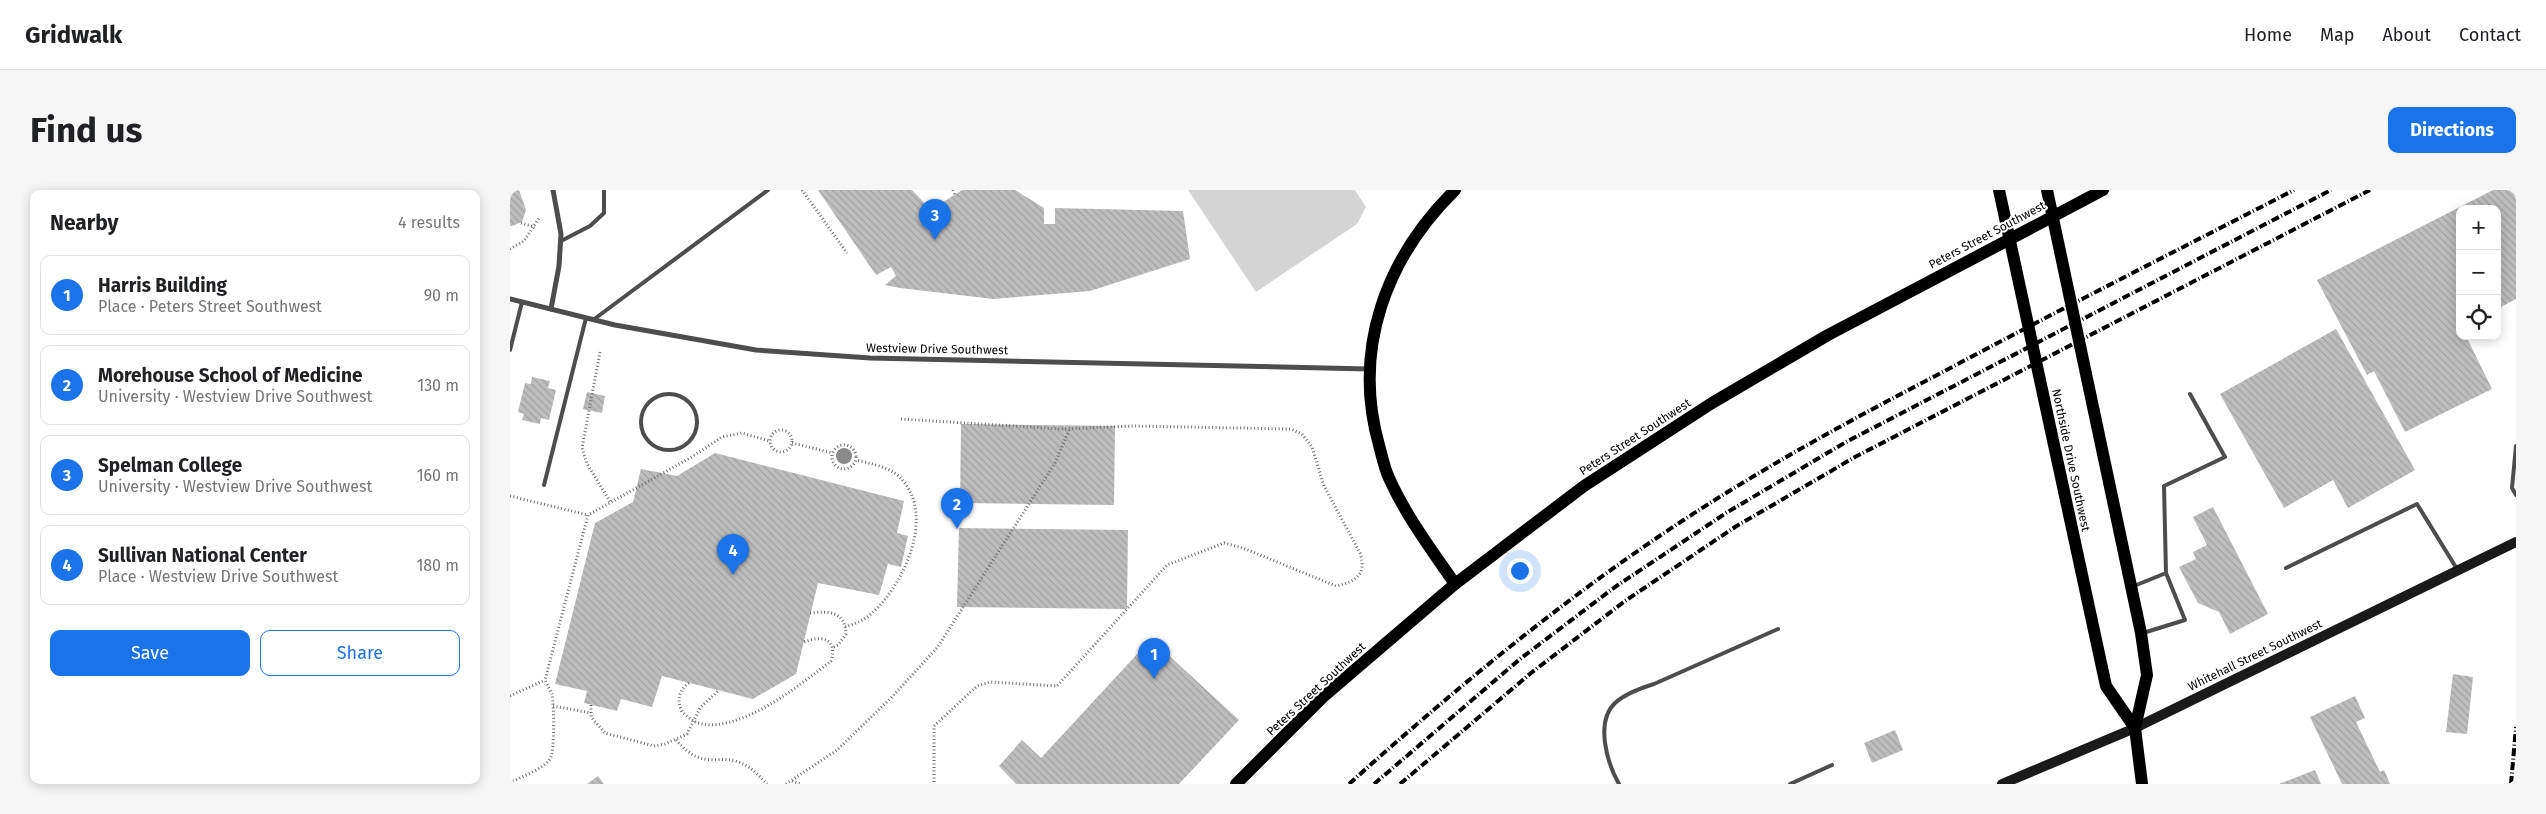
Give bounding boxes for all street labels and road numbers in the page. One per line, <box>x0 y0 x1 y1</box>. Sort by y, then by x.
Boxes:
street label: Peters Street Southwest <box>1926 198 2048 272</box>
street label: Westview Drive Southwest <box>866 341 1009 357</box>
street label: Northside Drive Southwest <box>2049 387 2093 533</box>
street label: Peters Street Southwest <box>1577 395 1694 478</box>
street label: Whitehall Street Southwest <box>2186 616 2325 694</box>
street label: Peters Street Southwest <box>1264 639 1369 738</box>

